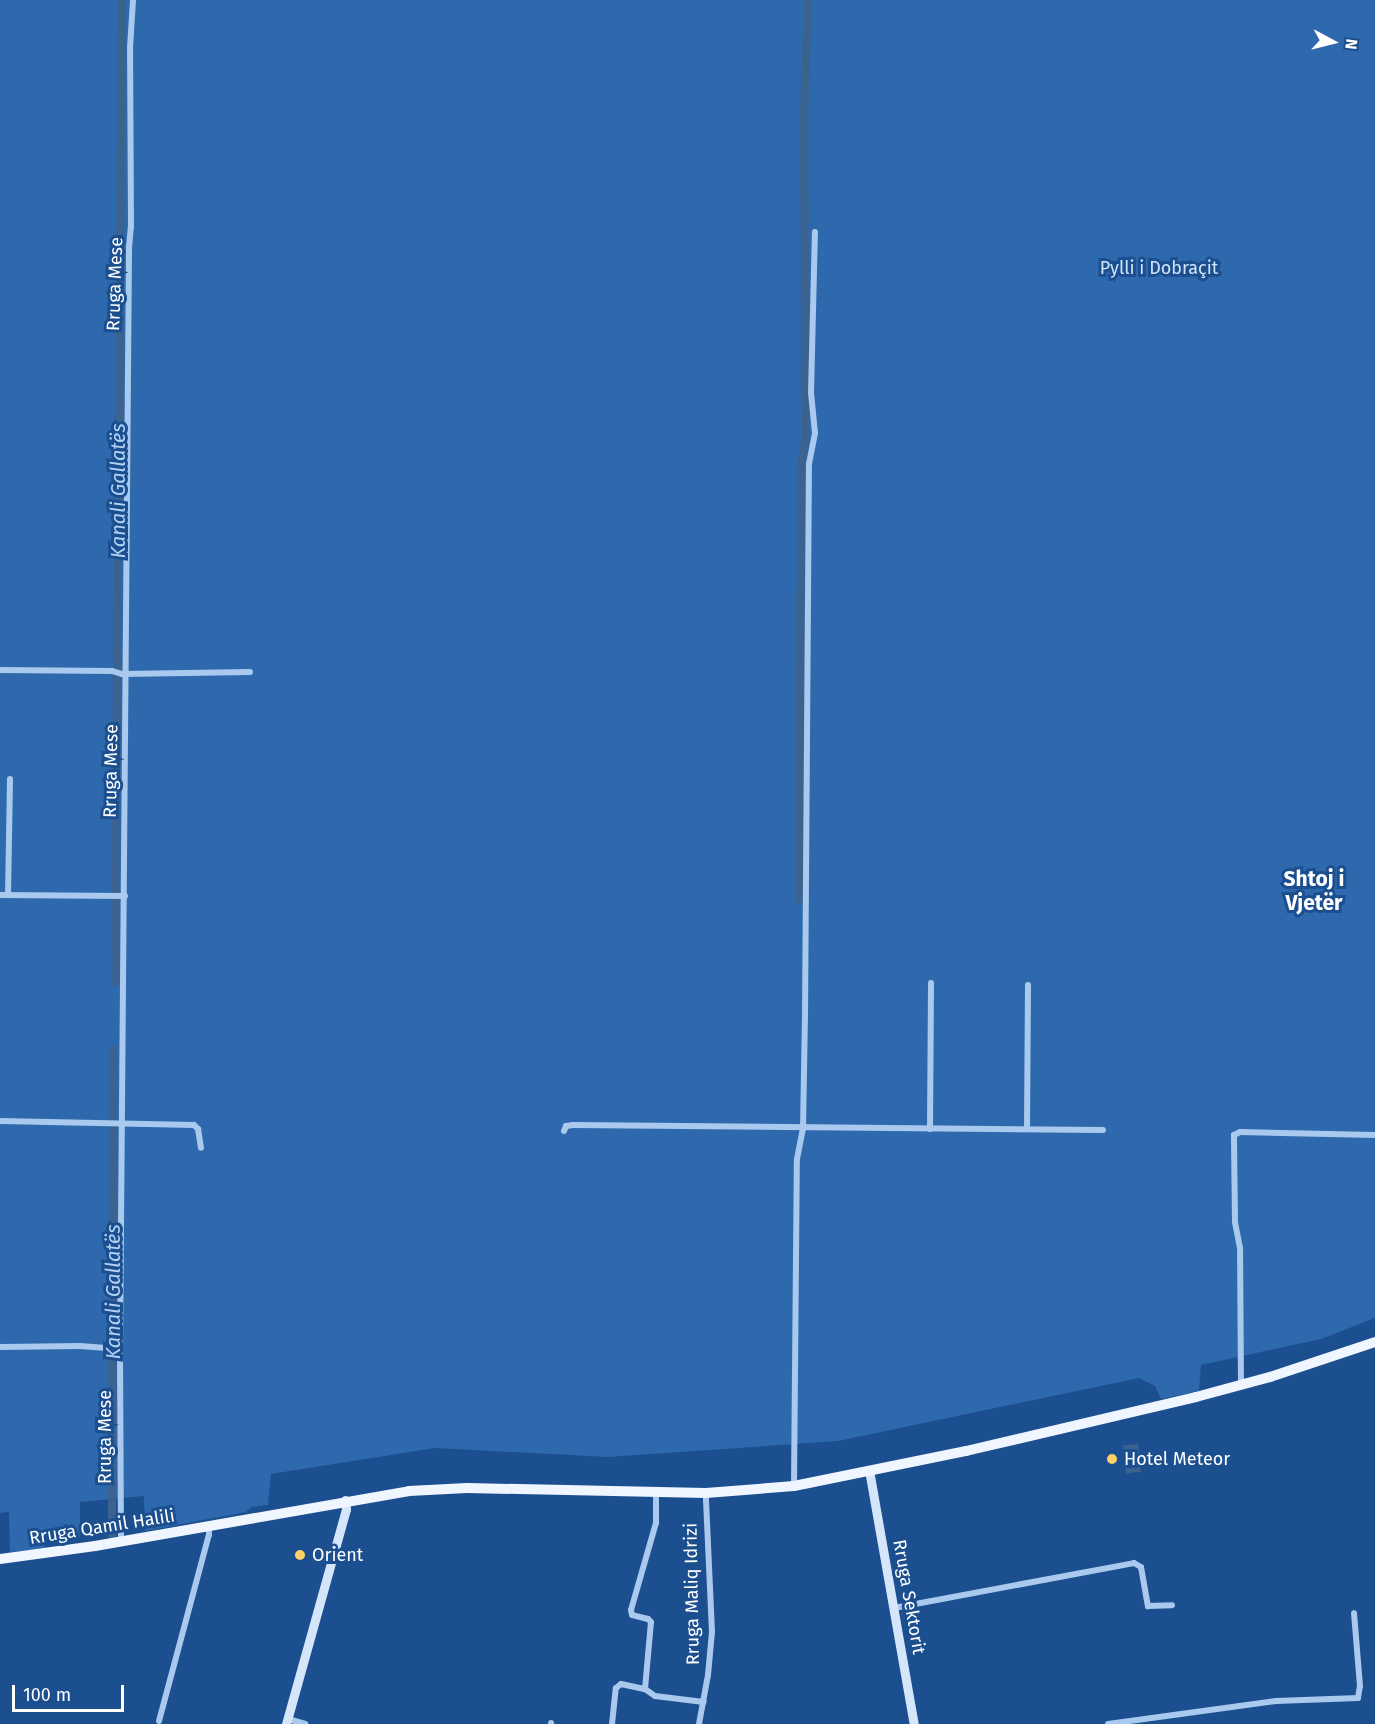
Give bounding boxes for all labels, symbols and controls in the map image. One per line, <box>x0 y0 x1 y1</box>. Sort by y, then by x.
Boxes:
north arrow <box>1303 12 1363 72</box>
text: N <box>1341 38 1361 51</box>
street label: Rruga Mese <box>103 237 127 331</box>
park label: Pylli i Dobraçit <box>1100 257 1218 279</box>
water label: Kanali Gallatës <box>106 423 130 559</box>
street label: Rruga Mese <box>99 724 123 818</box>
district label: Shtoj i Vjetër <box>1284 866 1344 916</box>
water label: Kanali Gallatës <box>101 1224 125 1360</box>
street label: Rruga Mese <box>94 1390 116 1484</box>
place label: Hotel Meteor <box>1124 1448 1230 1470</box>
marker: Hotel Meteor <box>1105 1452 1119 1466</box>
street label: Rruga Qamil Halili <box>28 1505 176 1549</box>
street label: Rruga Maliq Idrizi <box>680 1523 704 1665</box>
street label: Rruga Sektorit <box>888 1538 930 1656</box>
place label: Orient <box>312 1544 363 1566</box>
marker: Orient <box>293 1548 307 1562</box>
scale bar <box>15 1673 128 1711</box>
text: 100 m <box>23 1684 71 1706</box>

